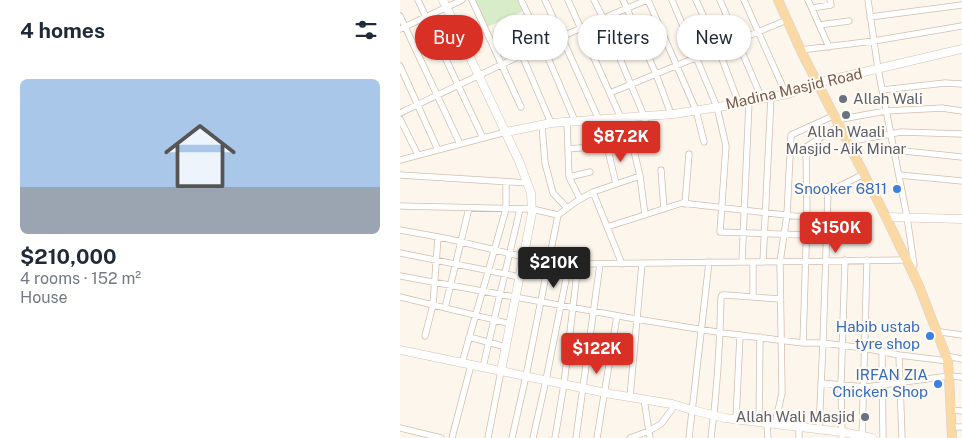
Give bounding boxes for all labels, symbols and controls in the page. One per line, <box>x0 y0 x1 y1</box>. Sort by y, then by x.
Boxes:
chip: Buy <box>415 15 483 60</box>
chip: Rent <box>493 15 568 60</box>
chip: Filters <box>578 15 667 60</box>
chip: New <box>677 15 751 60</box>
icon: filters <box>352 16 380 44</box>
text: 4 homes <box>20 18 105 43</box>
street label: Madina Masjid Road <box>724 64 864 113</box>
place label: Allah Wali <box>853 90 923 107</box>
marker: Allah Wali <box>837 93 849 105</box>
marker: Allah Waali Masjid - Aik Minar <box>840 109 852 121</box>
icon: home <box>155 111 245 201</box>
pin: $87.2K <box>580 120 662 163</box>
place label: Allah Waali Masjid - Aik Minar <box>786 123 907 157</box>
text: $87.2K <box>593 127 649 146</box>
place label: Snooker 6811 <box>794 180 887 197</box>
marker: Snooker 6811 <box>891 183 903 195</box>
pin: $150K <box>801 212 871 254</box>
text: $150K <box>811 218 861 237</box>
text: $210,000 <box>20 244 116 269</box>
pin: $210K <box>519 246 589 289</box>
text: $210K <box>529 253 579 272</box>
text: 4 rooms · 152 m² <box>20 269 141 288</box>
text: House <box>20 288 68 307</box>
place label: Habib ustab tyre shop <box>836 318 920 352</box>
marker: Habib ustab tyre shop <box>924 330 936 342</box>
pin: $122K <box>562 332 632 375</box>
text: $122K <box>572 339 622 358</box>
place label: IRFAN ZIA Chicken Shop <box>832 366 928 400</box>
marker: IRFAN ZIA Chicken Shop <box>932 378 944 390</box>
place label: Allah Wali Masjid <box>736 408 855 425</box>
marker: Allah Wali Masjid <box>859 411 871 423</box>

